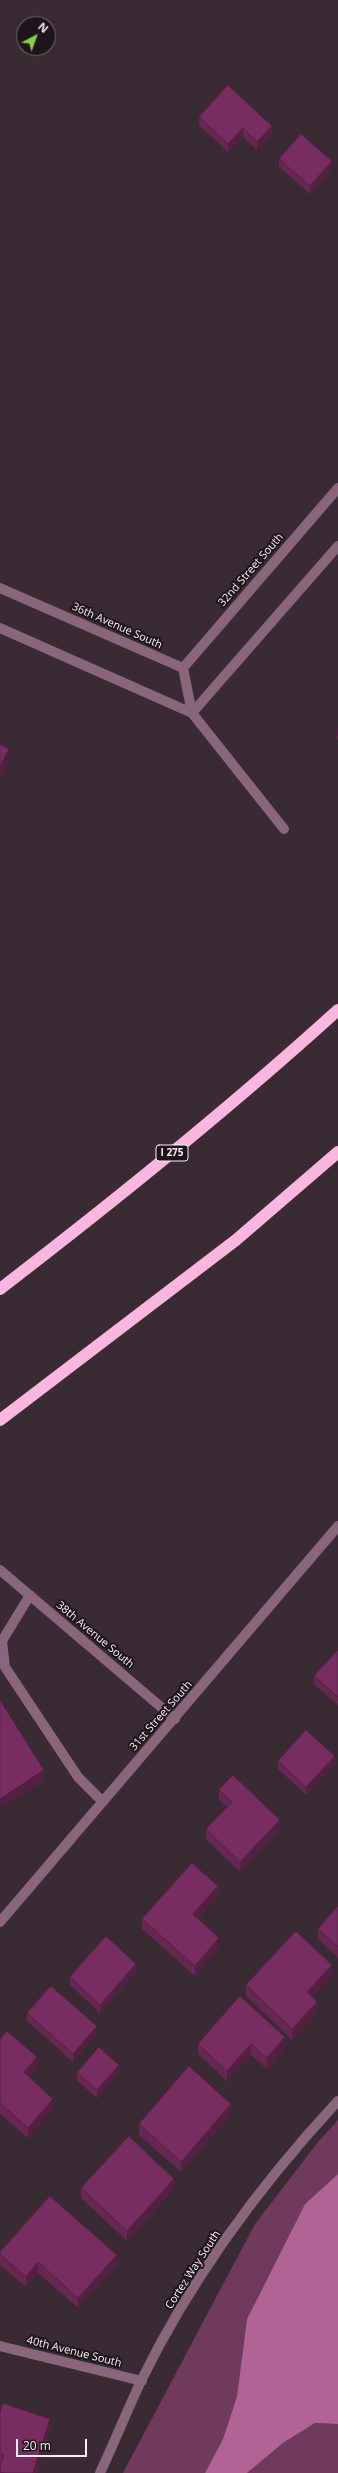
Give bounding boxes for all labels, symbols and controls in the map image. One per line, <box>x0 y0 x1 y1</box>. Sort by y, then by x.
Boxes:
north arrow <box>16 16 56 56</box>
text: N <box>35 19 52 36</box>
street label: 32nd Street South <box>216 531 286 609</box>
street label: 36th Avenue South <box>70 600 164 652</box>
road number: I 275 <box>156 1145 188 1161</box>
street label: 38th Avenue South <box>53 1599 137 1671</box>
street label: 31st Street South <box>127 1678 195 1754</box>
street label: Cortez Way South <box>163 2228 223 2312</box>
street label: 40th Avenue South <box>25 2334 123 2370</box>
scale bar <box>18 2431 89 2457</box>
text: 20 m <box>23 2437 51 2454</box>

